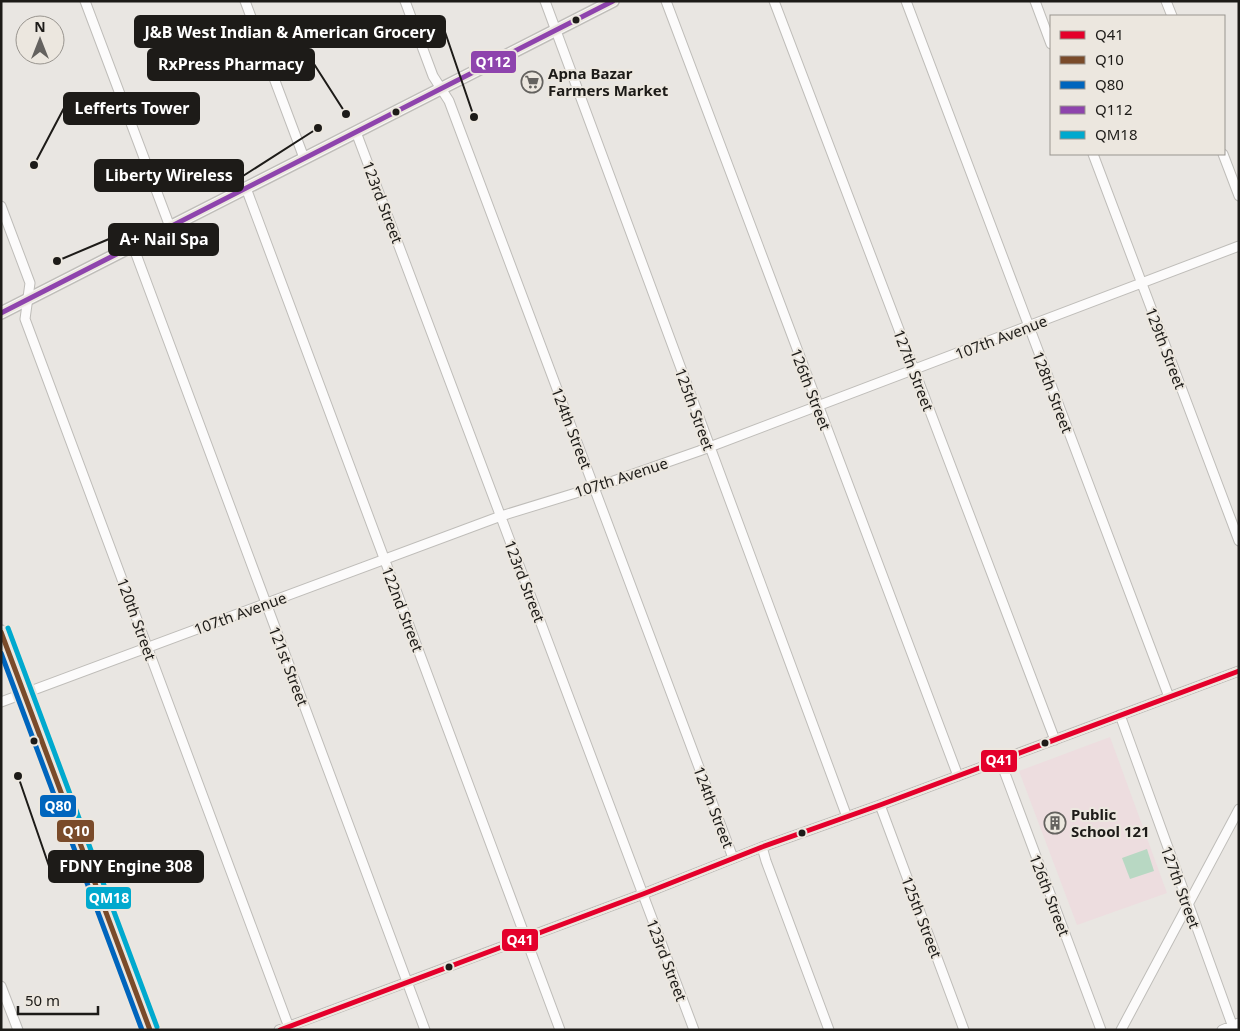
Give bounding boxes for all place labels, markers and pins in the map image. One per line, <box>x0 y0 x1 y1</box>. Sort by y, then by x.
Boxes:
unlabelled marker <box>571 15 581 25</box>
callout: J&B West Indian & American Grocery <box>135 16 445 47</box>
callout: RxPress Pharmacy <box>148 49 314 80</box>
place label: Apna Bazar Farmers Market <box>548 63 669 100</box>
supermarket icon: Apna Bazar Farmers Market <box>520 70 544 94</box>
callout: Lefferts Tower <box>64 93 199 124</box>
unlabelled marker <box>391 107 401 117</box>
callout: Liberty Wireless <box>95 160 243 191</box>
callout: A+ Nail Spa <box>109 224 218 255</box>
unlabelled marker <box>29 736 39 746</box>
unlabelled marker <box>1040 738 1050 748</box>
place label: Public School 121 <box>1071 804 1150 841</box>
building icon: Public School 121 <box>1043 811 1067 835</box>
unlabelled marker <box>797 828 807 838</box>
callout: FDNY Engine 308 <box>49 851 203 882</box>
unlabelled marker <box>444 962 454 972</box>

